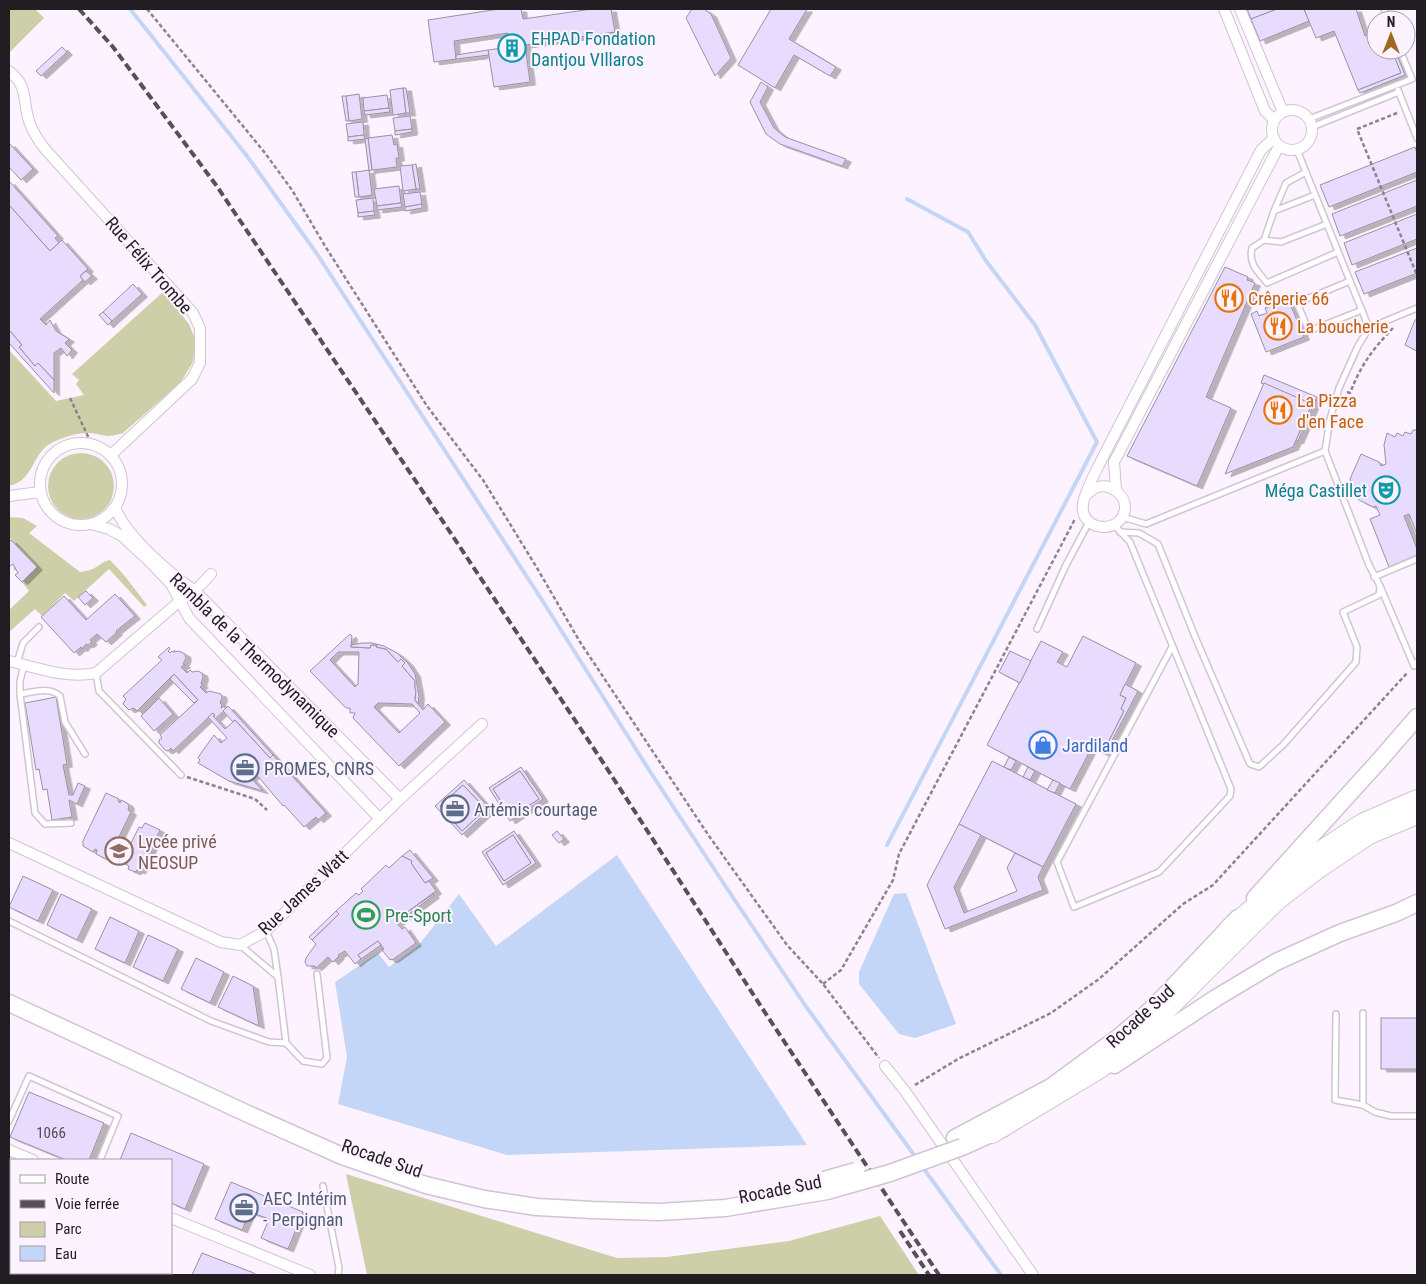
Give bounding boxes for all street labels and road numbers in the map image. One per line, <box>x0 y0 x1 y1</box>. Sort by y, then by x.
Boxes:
street label: Rue Félix Trombe <box>101 212 197 318</box>
street label: Rambla de la Thermodynamique <box>166 568 344 742</box>
street label: Rue James Watt <box>254 845 352 939</box>
street label: Rocade Sud <box>1102 980 1178 1052</box>
street label: Rocade Sud <box>339 1134 425 1182</box>
street label: Rocade Sud <box>737 1171 823 1207</box>

